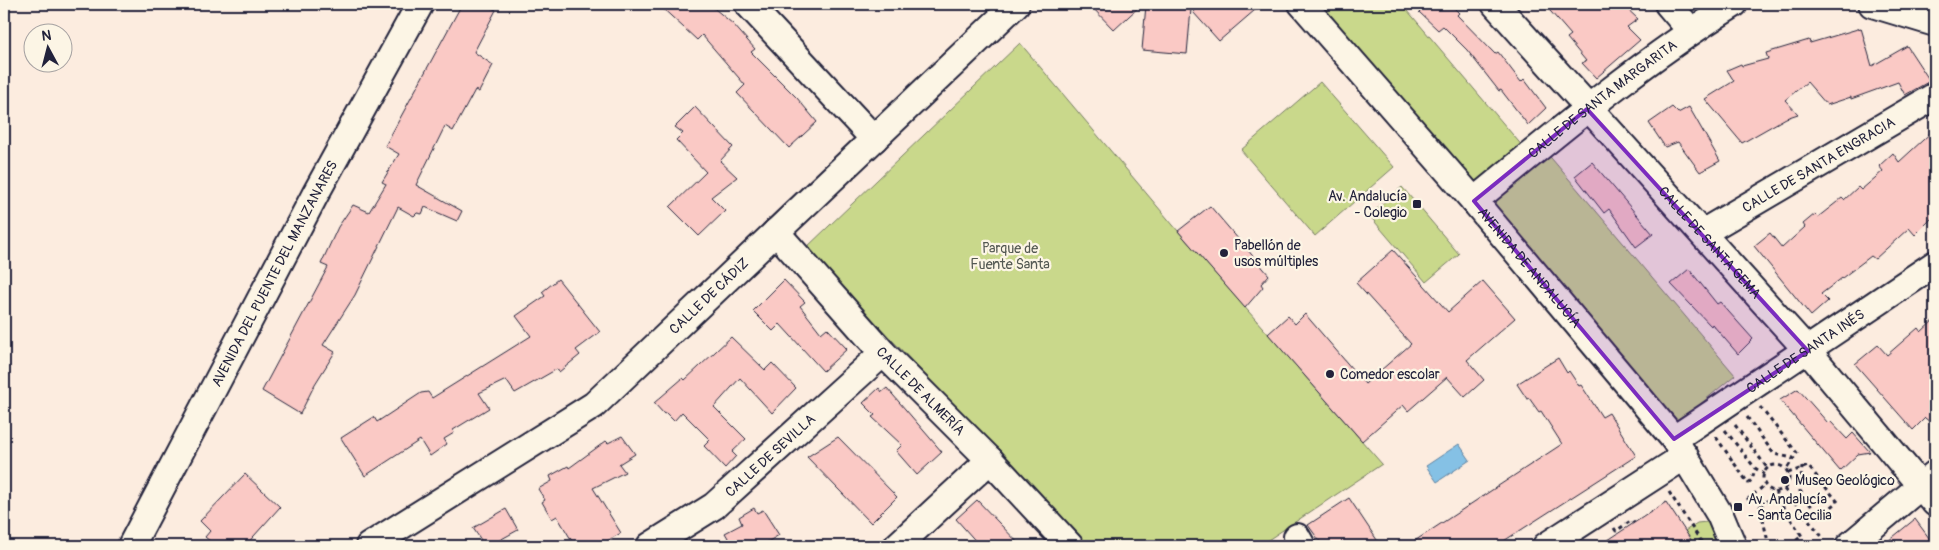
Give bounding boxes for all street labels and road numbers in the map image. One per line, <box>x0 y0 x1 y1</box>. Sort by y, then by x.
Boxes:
street label: CALLE DE SANTA MARGARITA <box>1524 36 1680 162</box>
street label: CALLE DE SANTA ENGRACIA <box>1739 113 1898 216</box>
street label: AVENIDA DEL PUENTE DEL MANZANARES <box>208 157 341 389</box>
street label: CALLE DE SANTA GEMA <box>1655 183 1765 302</box>
street label: AVENIDA DE ANDALUCÍA <box>1474 204 1585 331</box>
street label: CALLE DE CÁDIZ <box>666 254 753 338</box>
street label: CALLE DE SANTA INÉS <box>1743 305 1868 397</box>
street label: CALLE DE ALMERÍA <box>873 343 969 439</box>
street label: CALLE DE SEVILLA <box>721 410 819 500</box>

